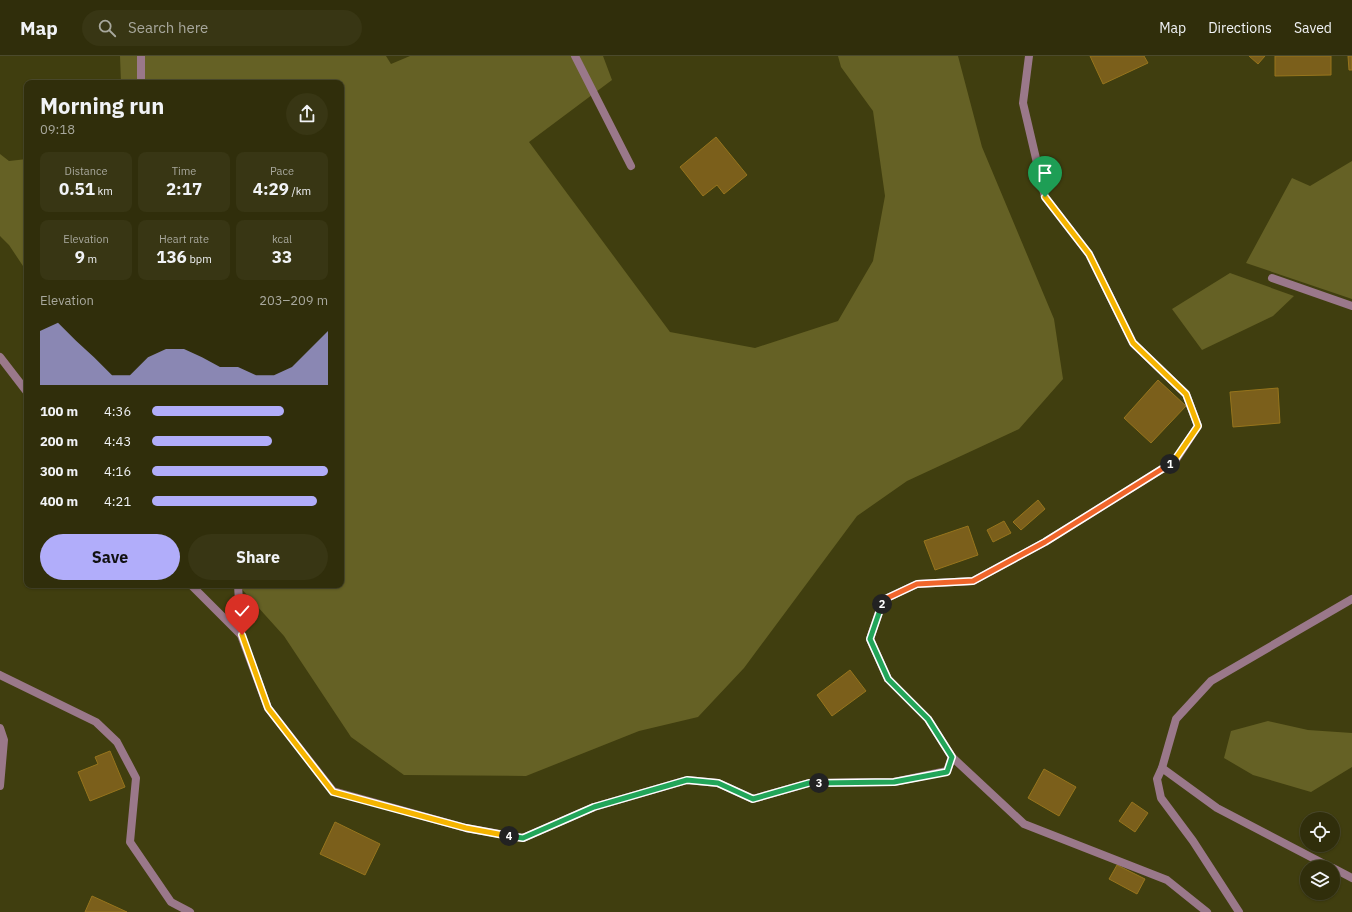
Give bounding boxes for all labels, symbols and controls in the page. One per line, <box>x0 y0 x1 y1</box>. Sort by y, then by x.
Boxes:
search box <box>82 10 362 46</box>
text: Map <box>20 16 58 40</box>
icon: search <box>96 17 118 39</box>
text: Search here <box>128 18 208 37</box>
text: Map <box>1159 19 1186 37</box>
text: Directions <box>1208 19 1272 37</box>
text: Saved <box>1294 19 1332 37</box>
text: Morning run <box>40 91 164 120</box>
button: share <box>286 93 328 135</box>
text: 09:18 <box>40 121 75 138</box>
pin <box>1028 156 1062 197</box>
icon: arrive <box>1034 162 1056 184</box>
text: Distance <box>65 164 107 178</box>
text: Time <box>172 164 196 178</box>
text: Pace <box>270 164 294 178</box>
text: 0.51 <box>59 178 95 200</box>
text: 2:17 <box>166 178 202 200</box>
text: 4:29 <box>253 178 289 200</box>
text: km <box>95 184 113 198</box>
text: /km <box>289 184 311 198</box>
text: Elevation <box>63 232 109 246</box>
text: Heart rate <box>159 232 209 246</box>
text: kcal <box>272 232 292 246</box>
text: 9 <box>75 246 85 268</box>
text: 136 <box>156 246 187 268</box>
text: 33 <box>272 246 292 268</box>
text: m <box>85 252 97 266</box>
text: bpm <box>187 252 212 266</box>
text: Elevation <box>40 292 94 309</box>
text: 203–209 m <box>259 292 328 309</box>
text: 100 m <box>40 403 78 420</box>
text: 4:36 <box>104 403 131 420</box>
text: 200 m <box>40 433 78 450</box>
text: 4:43 <box>104 433 131 450</box>
pin: 1 <box>1160 454 1180 474</box>
text: 1 <box>1167 457 1173 471</box>
text: 300 m <box>40 463 78 480</box>
text: 4:16 <box>104 463 131 480</box>
text: 400 m <box>40 493 78 510</box>
text: 4:21 <box>104 493 131 510</box>
button: Save <box>40 534 180 580</box>
button: Share <box>188 534 328 580</box>
pin <box>225 594 259 635</box>
pin: 2 <box>872 594 892 614</box>
text: 2 <box>879 597 885 611</box>
icon: check <box>231 600 253 622</box>
pin: 3 <box>809 773 829 793</box>
text: 3 <box>816 776 822 790</box>
map controls <box>1300 812 1340 900</box>
button: locate <box>1300 812 1340 852</box>
pin: 4 <box>499 826 519 846</box>
text: 4 <box>506 829 512 843</box>
button: layers <box>1300 860 1340 900</box>

